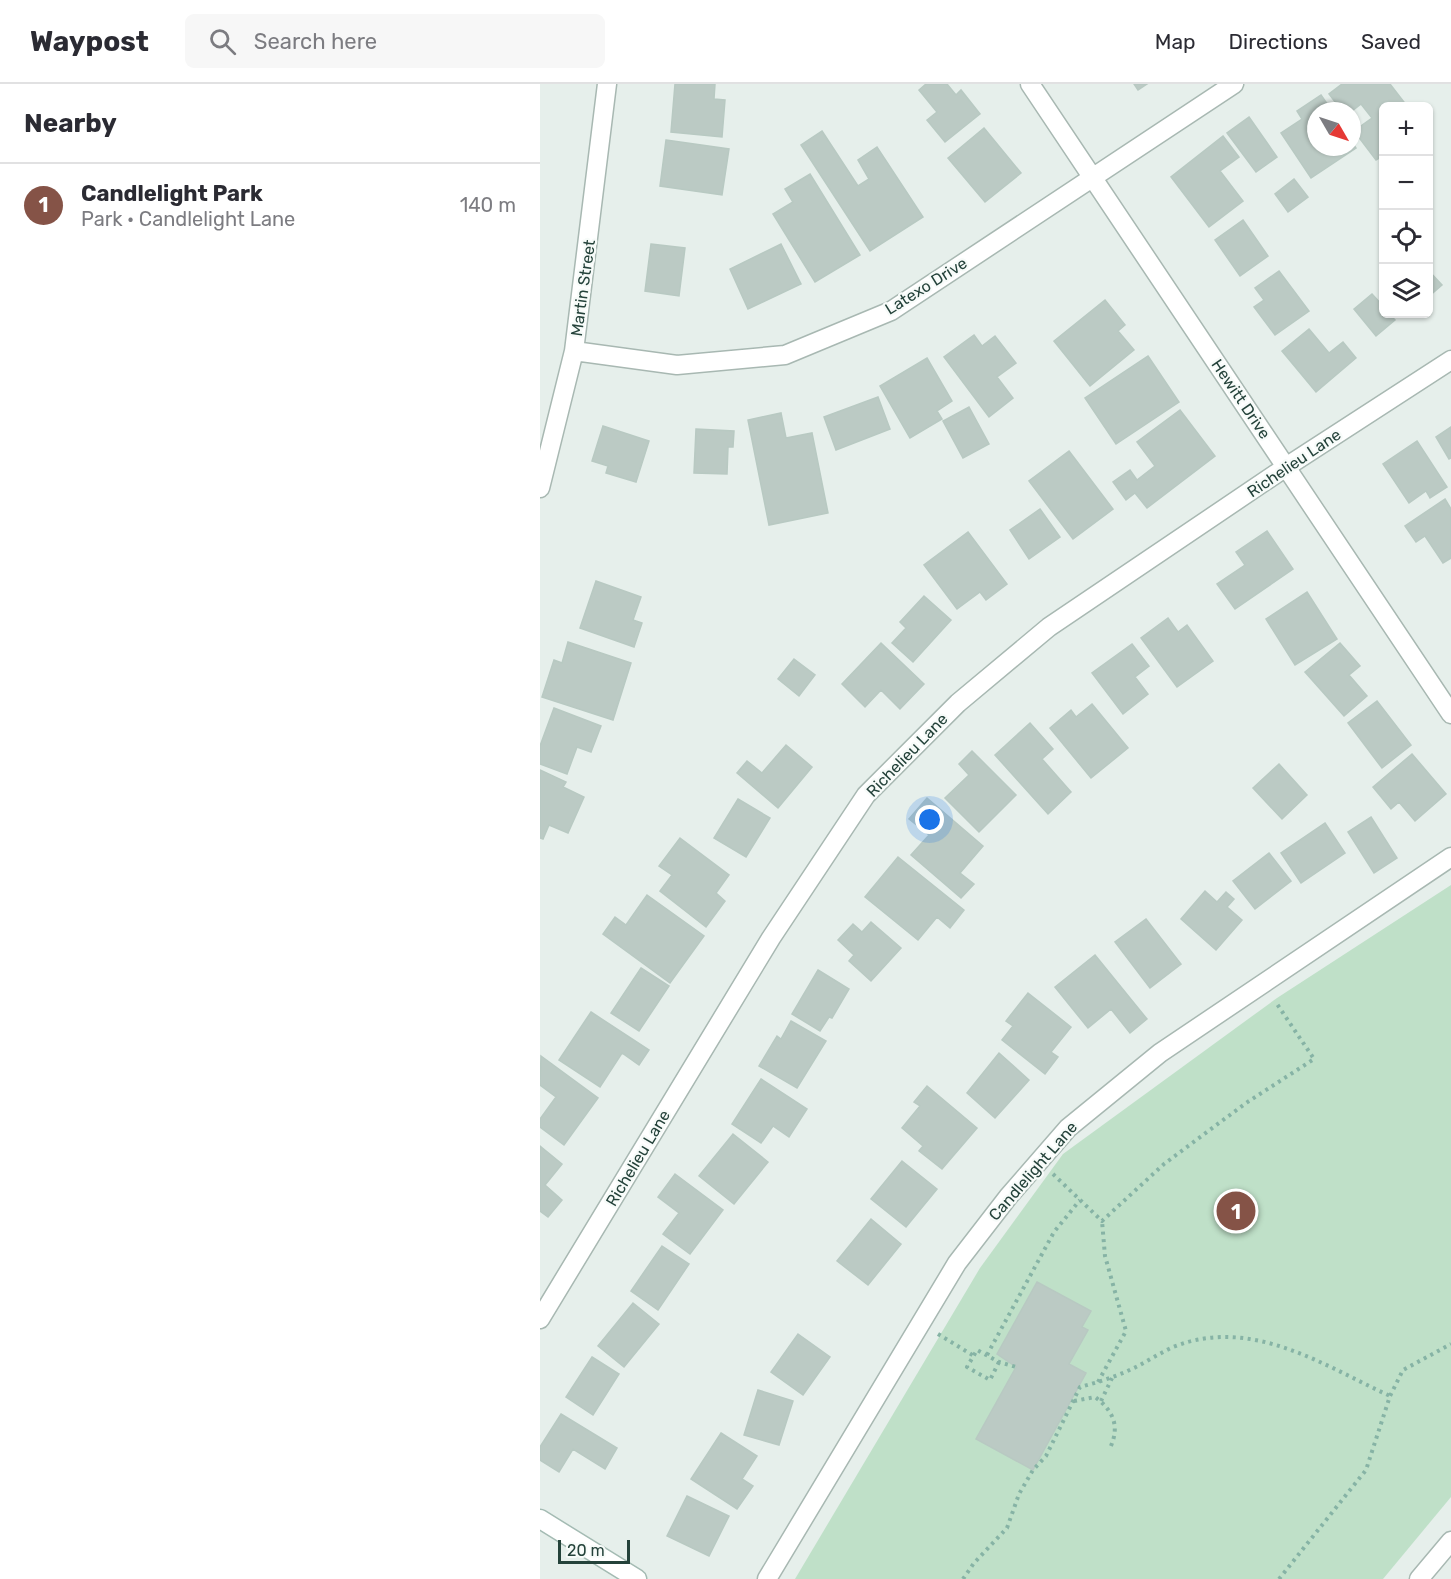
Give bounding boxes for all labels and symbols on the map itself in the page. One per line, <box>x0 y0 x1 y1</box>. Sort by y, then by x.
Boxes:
north arrow <box>1307 102 1361 156</box>
street label: Martin Street <box>567 238 599 338</box>
street label: Latexo Drive <box>882 253 970 319</box>
street label: Hewitt Drive <box>1207 356 1275 442</box>
street label: Richelieu Lane <box>1244 425 1344 501</box>
street label: Richelieu Lane <box>862 709 952 801</box>
your location <box>915 805 944 834</box>
street label: Richelieu Lane <box>602 1107 674 1209</box>
street label: Candlelight Lane <box>985 1118 1081 1224</box>
pin: 1 <box>1216 1188 1256 1234</box>
scale bar <box>558 1537 630 1564</box>

